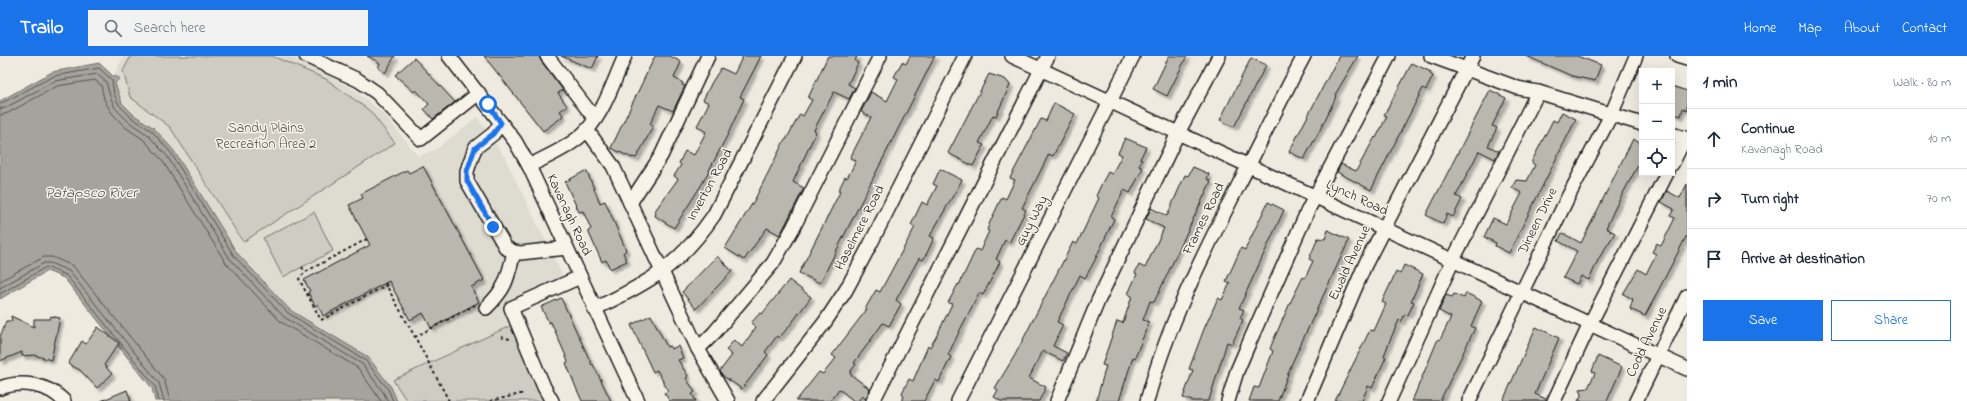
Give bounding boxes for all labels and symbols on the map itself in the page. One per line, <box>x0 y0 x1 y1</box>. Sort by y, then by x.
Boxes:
route start <box>479 95 497 113</box>
park label: Sandy Plains Recreation Area 2 <box>216 118 316 155</box>
street label: Inverton Road <box>682 145 739 225</box>
street label: Kavanagh Road <box>540 171 597 260</box>
street label: Lynch Road <box>1322 174 1392 223</box>
street label: Frames Road <box>1177 179 1231 260</box>
water label: Patapsco River <box>45 182 139 204</box>
street label: Haselmere Road <box>829 182 891 274</box>
street label: Dineen Drive <box>1512 183 1564 259</box>
street label: Guy Way <box>1010 192 1055 250</box>
route end <box>484 218 502 236</box>
street label: Ewald Avenue <box>1323 221 1377 304</box>
street label: Codd Avenue <box>1621 303 1673 381</box>

